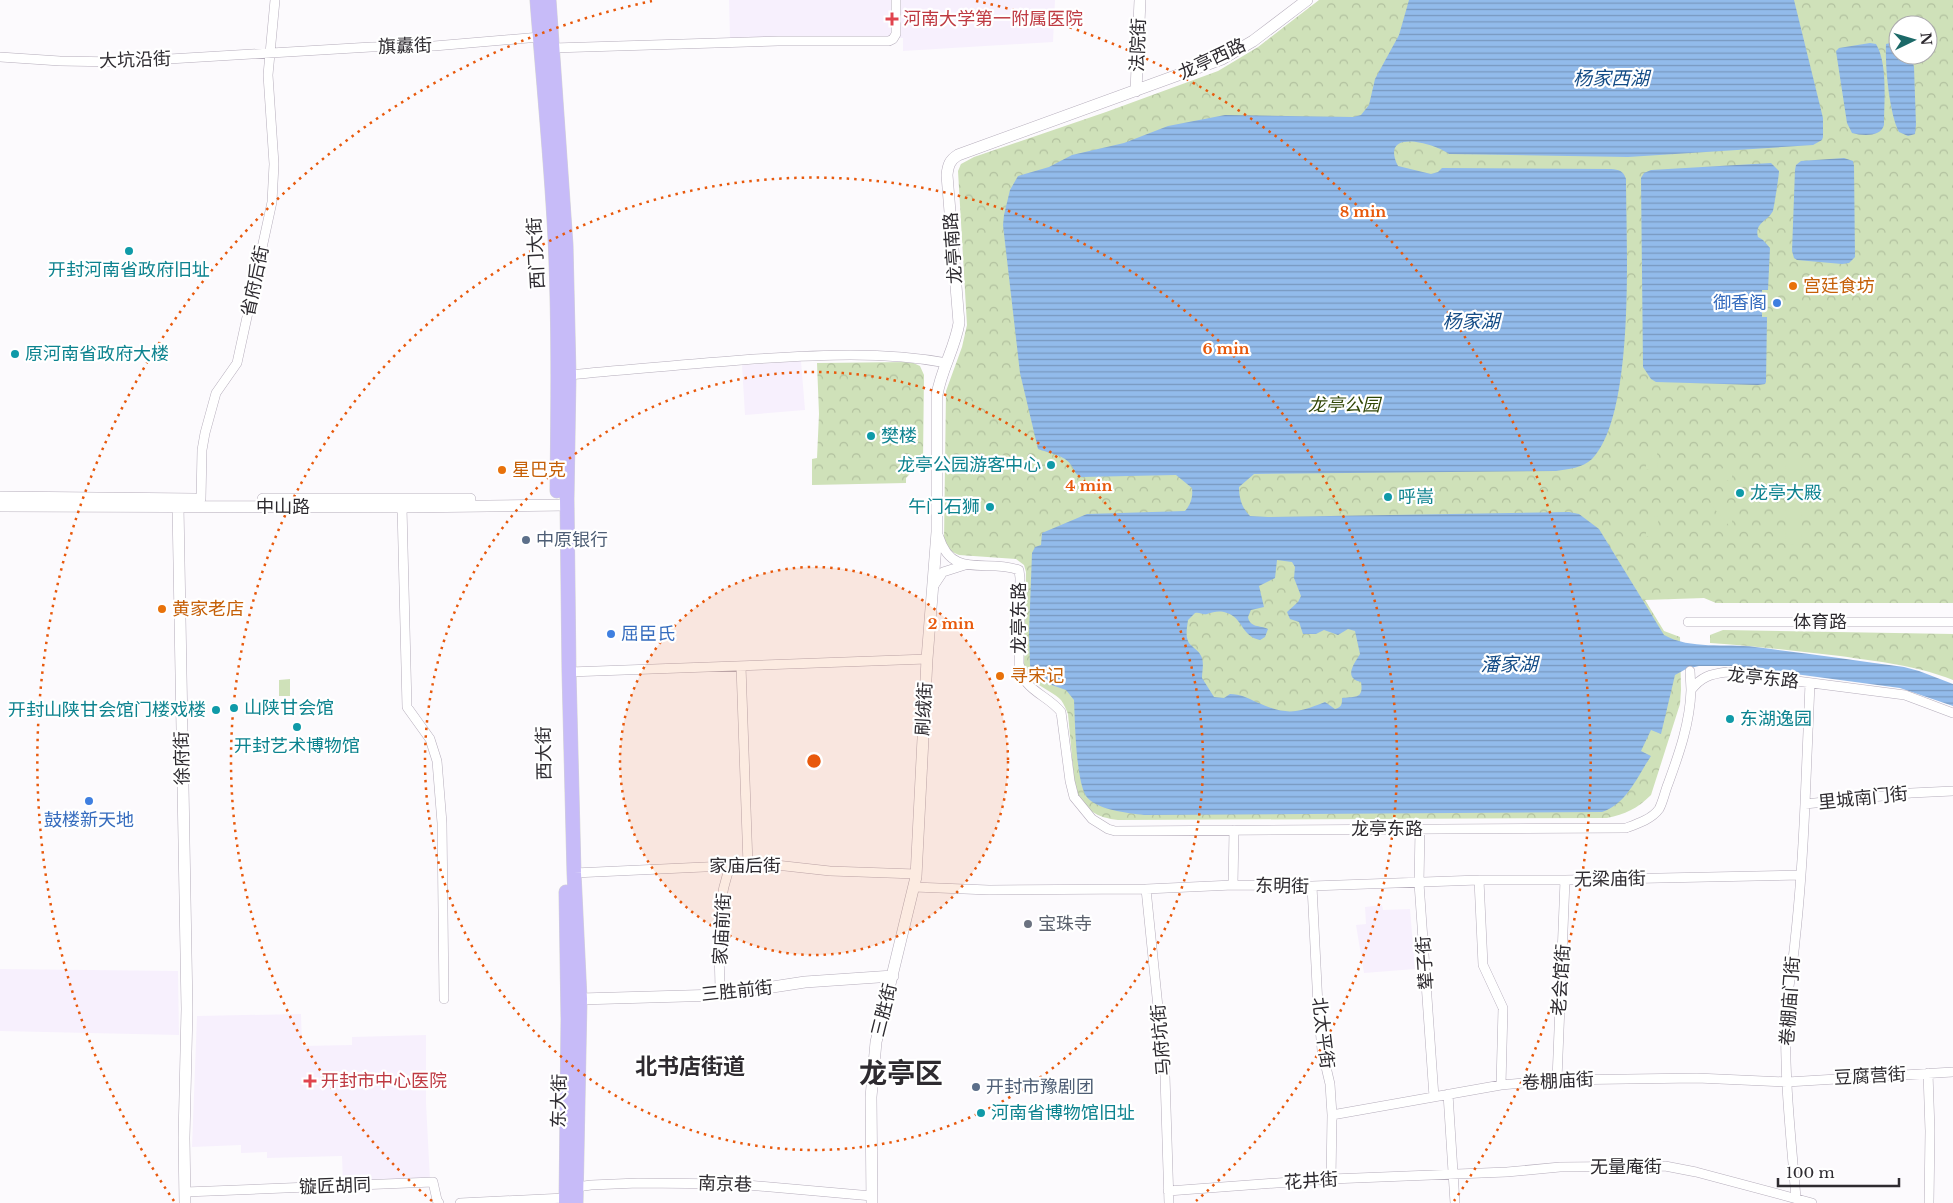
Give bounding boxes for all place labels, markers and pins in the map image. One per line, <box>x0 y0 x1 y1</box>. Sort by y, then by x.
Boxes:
place label: 河南大学第一附属医院 <box>903 8 1083 30</box>
marker: 河南大学第一附属医院 <box>885 12 899 26</box>
marker: 开封河南省政府旧址 <box>123 245 135 257</box>
place label: 开封河南省政府旧址 <box>48 259 210 281</box>
place label: 宫廷食坊 <box>1803 275 1875 297</box>
marker: 宫廷食坊 <box>1787 280 1799 292</box>
place label: 御香阁 <box>1713 292 1767 314</box>
marker: 御香阁 <box>1771 297 1783 309</box>
place label: 原河南省政府大楼 <box>25 343 169 365</box>
marker: 原河南省政府大楼 <box>9 348 21 360</box>
place label: 樊楼 <box>881 425 917 447</box>
marker: 樊楼 <box>865 430 877 442</box>
place label: 龙亭公园游客中心 <box>897 454 1041 476</box>
place label: 星巴克 <box>512 459 566 481</box>
marker: 龙亭公园游客中心 <box>1045 459 1057 471</box>
marker: 星巴克 <box>496 464 508 476</box>
place label: 龙亭大殿 <box>1750 482 1822 504</box>
place label: 呼嵩 <box>1398 486 1434 508</box>
marker: 龙亭大殿 <box>1734 487 1746 499</box>
marker: 呼嵩 <box>1382 491 1394 503</box>
place label: 午门石狮 <box>908 496 980 518</box>
marker: 午门石狮 <box>984 501 996 513</box>
place label: 中原银行 <box>536 529 608 551</box>
marker: 中原银行 <box>520 534 532 546</box>
place label: 黄家老店 <box>172 598 244 620</box>
marker: 黄家老店 <box>156 603 168 615</box>
place label: 屈臣氏 <box>621 623 675 645</box>
marker: 屈臣氏 <box>605 628 617 640</box>
place label: 寻宋记 <box>1010 665 1064 687</box>
marker: 寻宋记 <box>994 670 1006 682</box>
place label: 山陕甘会馆 <box>244 697 334 719</box>
place label: 开封山陕甘会馆门楼戏楼 <box>8 699 206 721</box>
marker: 山陕甘会馆 <box>228 702 240 714</box>
marker: 开封山陕甘会馆门楼戏楼 <box>210 704 222 716</box>
place label: 东湖逸园 <box>1740 708 1812 730</box>
marker: 东湖逸园 <box>1724 713 1736 725</box>
marker: 开封艺术博物馆 <box>291 721 303 733</box>
place label: 开封艺术博物馆 <box>234 735 360 757</box>
centre of rings <box>805 752 823 770</box>
marker: 鼓楼新天地 <box>83 795 95 807</box>
place label: 鼓楼新天地 <box>44 809 134 831</box>
place label: 宝珠寺 <box>1038 913 1092 935</box>
marker: 宝珠寺 <box>1022 918 1034 930</box>
place label: 开封市中心医院 <box>321 1070 447 1092</box>
marker: 开封市中心医院 <box>303 1074 317 1088</box>
place label: 开封市豫剧团 <box>986 1076 1094 1098</box>
marker: 开封市豫剧团 <box>970 1081 982 1093</box>
place label: 河南省博物馆旧址 <box>991 1102 1135 1124</box>
marker: 河南省博物馆旧址 <box>975 1107 987 1119</box>

